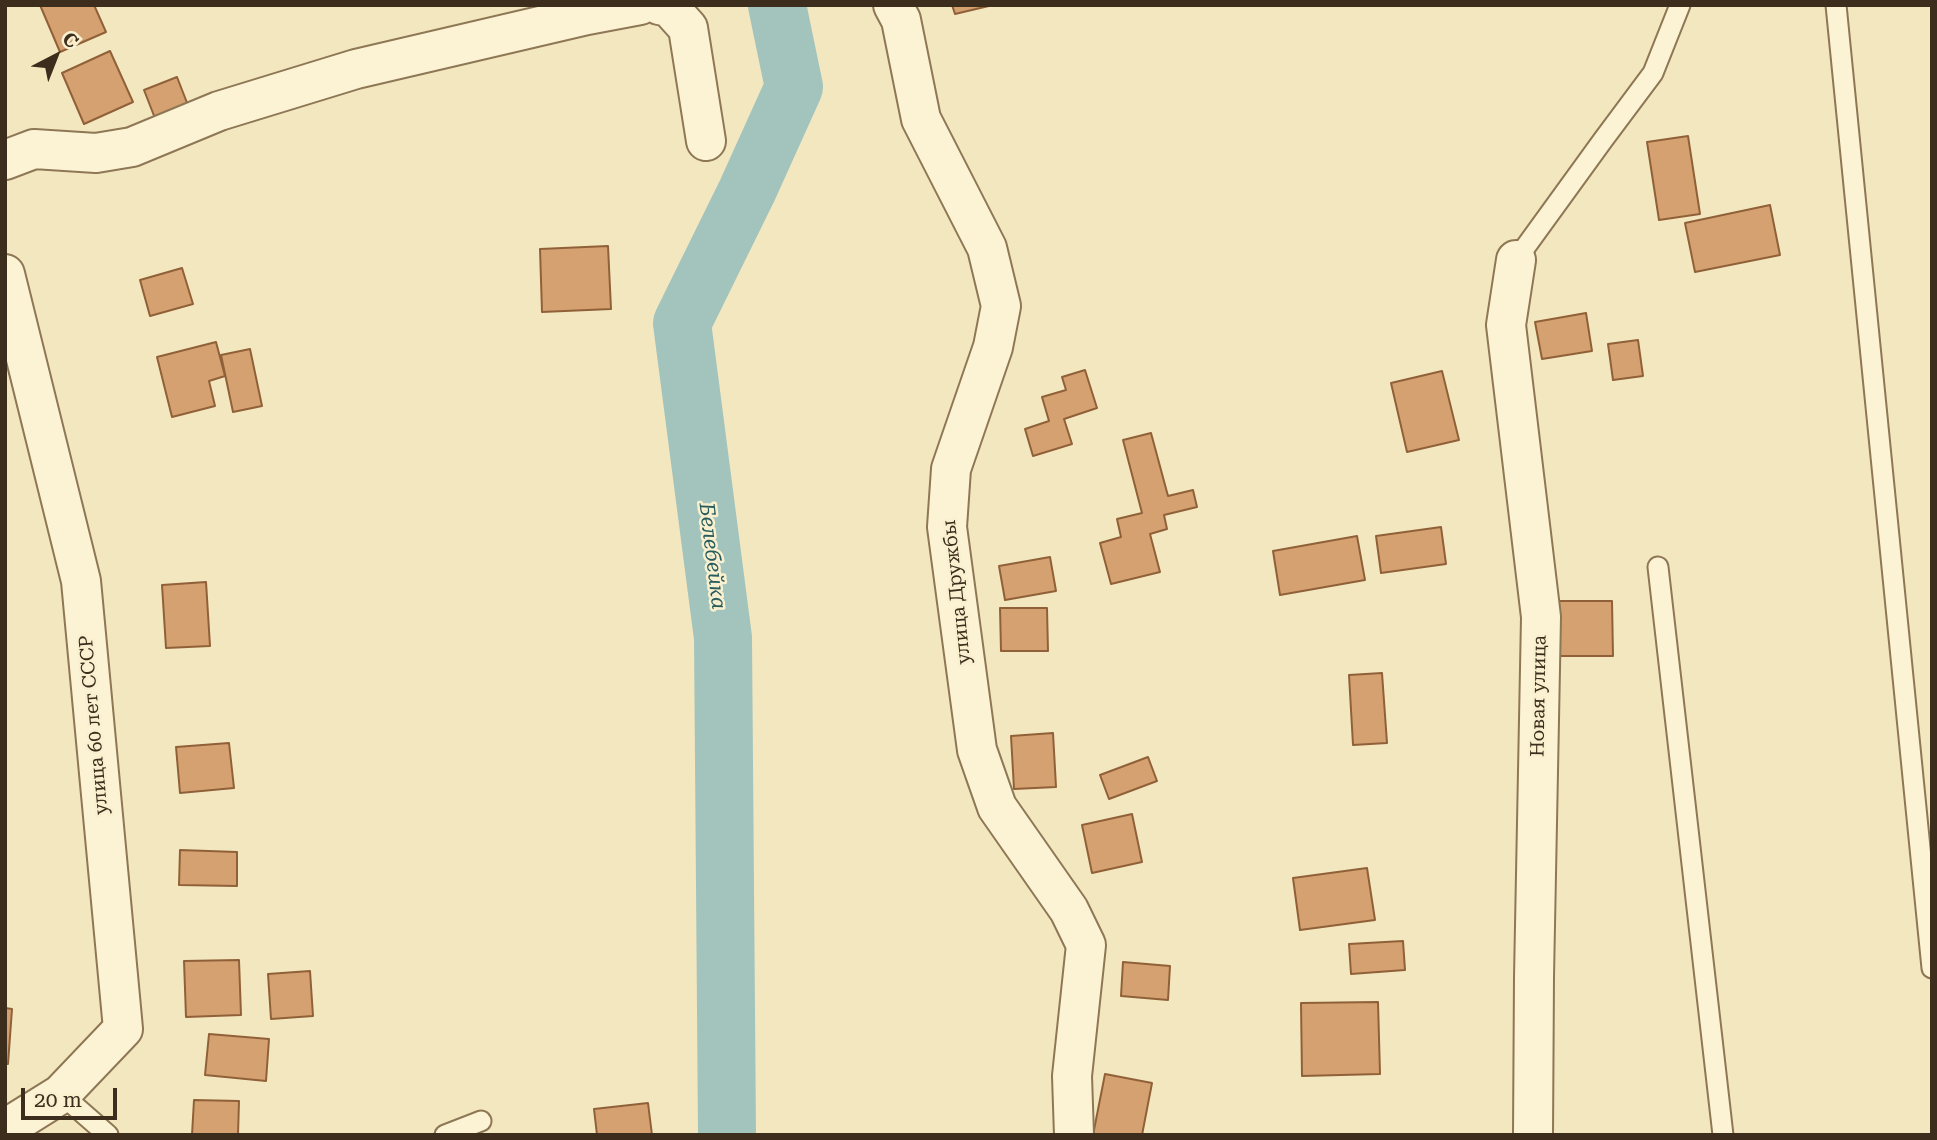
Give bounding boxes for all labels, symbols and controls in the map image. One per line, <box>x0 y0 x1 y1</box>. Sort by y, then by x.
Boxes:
north arrow <box>21 21 91 91</box>
text: С <box>58 27 83 53</box>
water label: Белебейка <box>693 501 731 611</box>
street label: улица Дружбы <box>938 519 976 665</box>
street label: улица 60 лет СССР <box>75 634 113 816</box>
street label: Новая улица <box>1527 635 1551 757</box>
scale bar <box>24 1074 121 1118</box>
text: 20 m <box>34 1088 82 1112</box>

